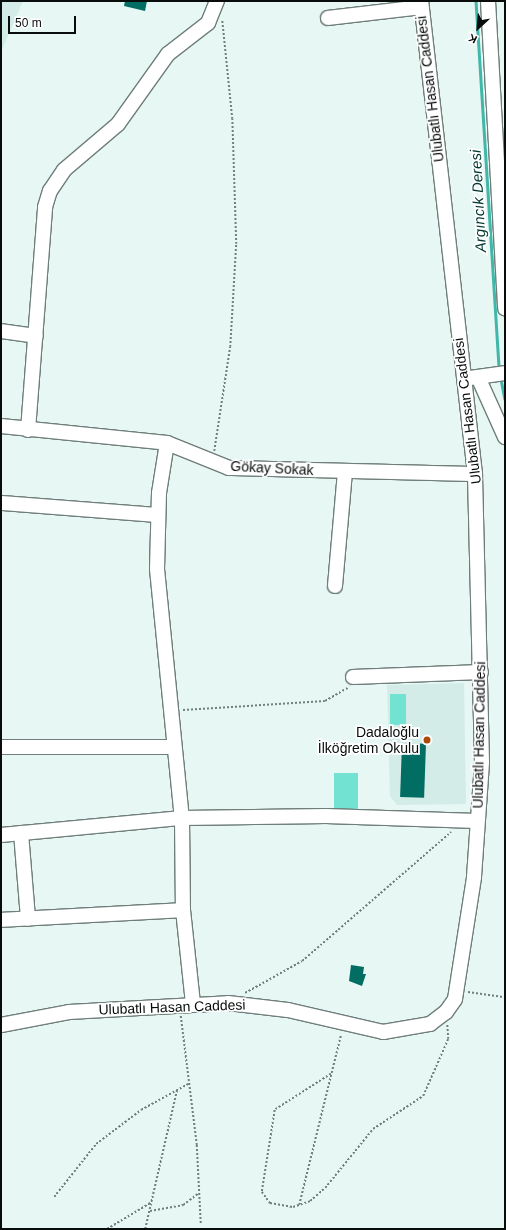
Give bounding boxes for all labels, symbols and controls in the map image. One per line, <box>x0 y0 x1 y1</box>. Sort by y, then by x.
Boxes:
scale bar <box>10 8 78 34</box>
north arrow <box>458 8 498 48</box>
street label: Ulubatlı Hasan Caddesi <box>413 15 447 163</box>
text: 50 m <box>15 16 42 30</box>
text: K <box>467 32 479 46</box>
water label: Argıncık Deresi <box>466 149 490 253</box>
street label: Ulubatlı Hasan Caddesi <box>450 337 484 485</box>
street label: Gökay Sokak <box>230 457 314 479</box>
street label: Ulubatlı Hasan Caddesi <box>469 661 489 809</box>
place label: Dadaloğlu İlköğretim Okulu <box>318 724 419 756</box>
marker: Dadaloğlu İlköğretim Okulu <box>422 735 432 745</box>
street label: Ulubatlı Hasan Caddesi <box>98 996 246 1018</box>

